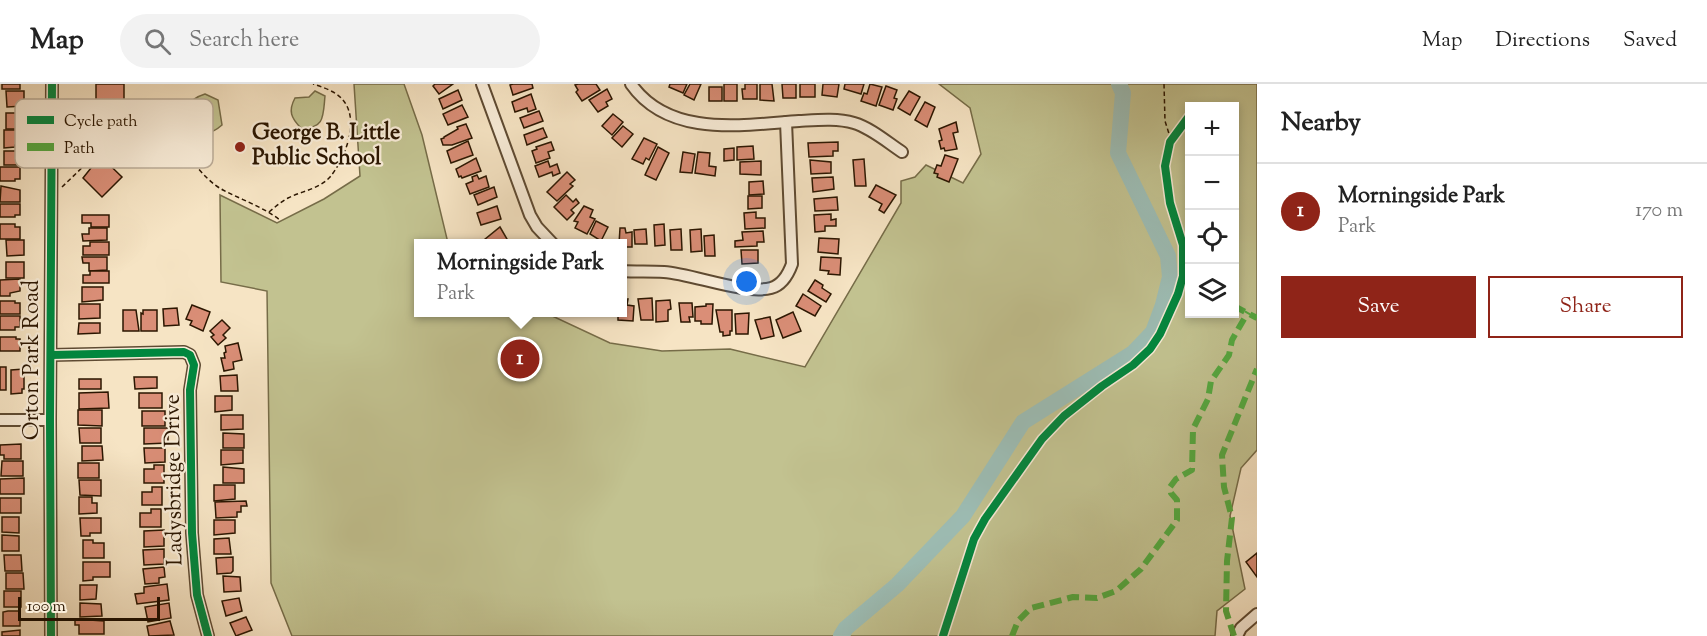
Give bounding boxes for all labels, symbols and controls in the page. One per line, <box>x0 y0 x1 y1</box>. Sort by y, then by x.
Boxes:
search box <box>120 14 540 68</box>
text: Map <box>30 21 84 61</box>
icon: search <box>141 25 174 58</box>
text: Search here <box>189 25 299 57</box>
text: Map <box>1422 26 1462 56</box>
text: Directions <box>1495 26 1590 56</box>
text: Saved <box>1623 26 1677 56</box>
legend <box>15 99 213 168</box>
map controls <box>1185 102 1239 318</box>
button: + <box>1185 102 1239 156</box>
text: Nearby <box>1281 105 1361 142</box>
text: Cycle path <box>64 111 138 134</box>
place label: George B. Little Public School <box>252 118 400 175</box>
text: Path <box>64 138 95 161</box>
marker: George B. Little Public School <box>233 140 247 154</box>
button: − <box>1185 156 1239 210</box>
text: Morningside Park <box>1338 181 1505 213</box>
text: 1 <box>1297 197 1304 226</box>
text: 170 m <box>1635 197 1683 226</box>
button: locate <box>1185 210 1239 264</box>
text: Park <box>1338 213 1376 242</box>
popup <box>414 239 627 317</box>
text: Morningside Park <box>437 248 604 280</box>
button: layers <box>1185 264 1239 318</box>
your location <box>732 267 761 296</box>
button: Save <box>1281 276 1476 338</box>
button: Share <box>1488 276 1683 338</box>
street label: Orton Park Road <box>17 280 49 440</box>
text: Park <box>437 280 475 309</box>
pin: 1 <box>500 336 540 382</box>
street label: Ladysbridge Drive <box>158 394 192 566</box>
scale bar <box>18 594 160 622</box>
text: 100 m <box>27 596 66 619</box>

